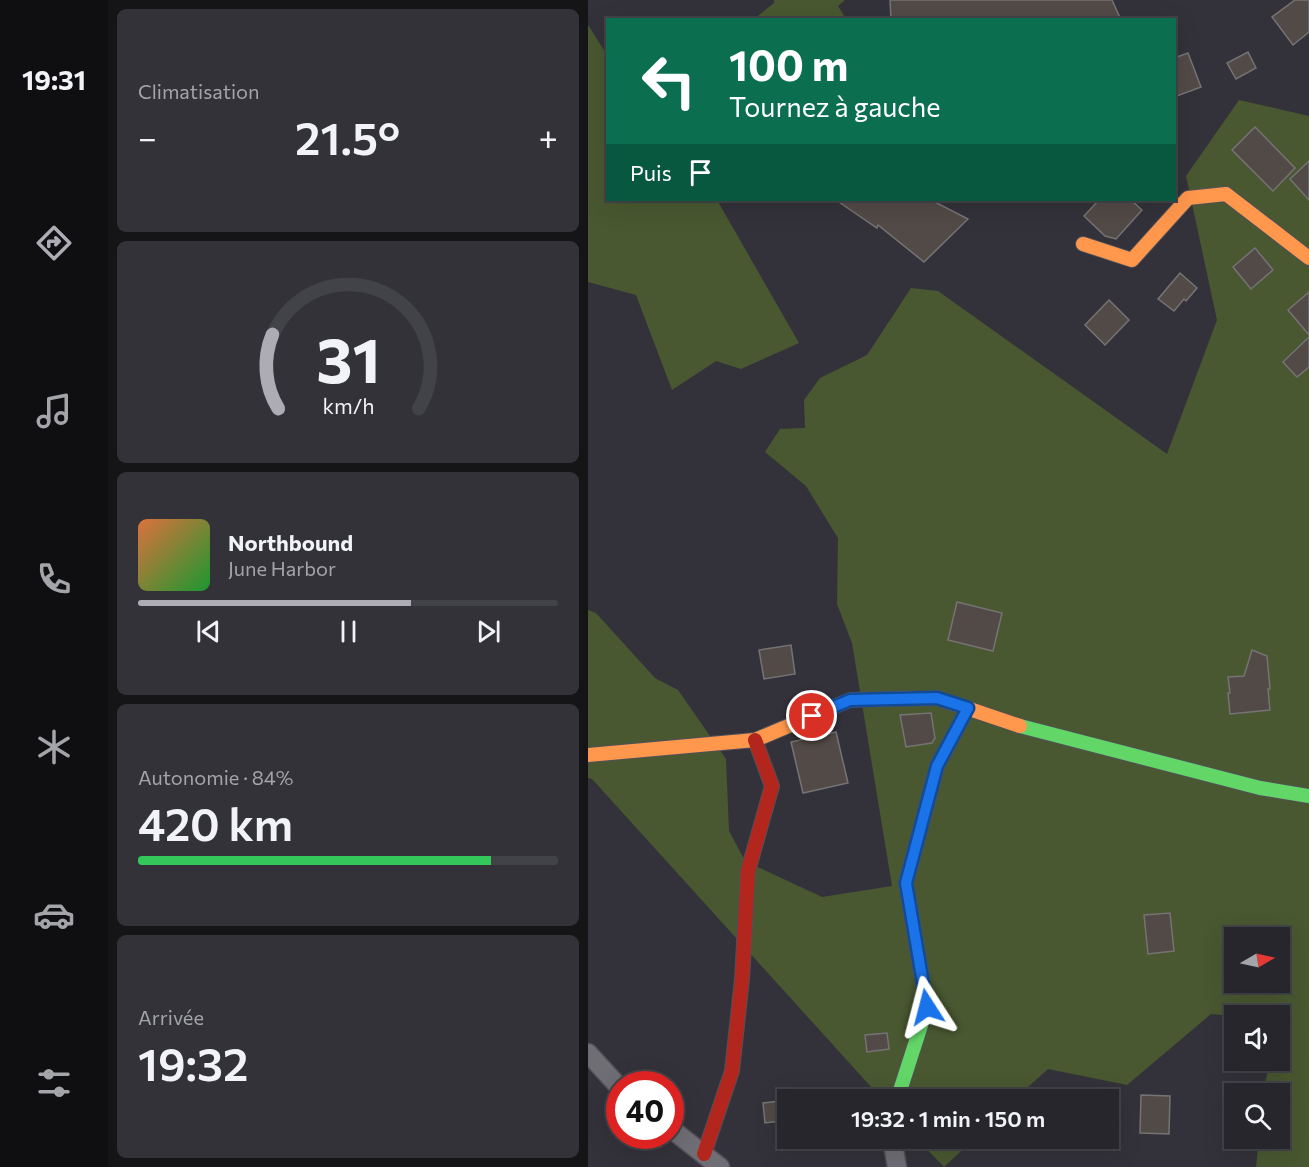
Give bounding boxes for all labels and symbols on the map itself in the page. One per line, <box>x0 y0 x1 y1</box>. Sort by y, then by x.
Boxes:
pin <box>786 690 837 741</box>
north arrow <box>1224 927 1290 993</box>
position arrow <box>895 975 959 1039</box>
speed limit sign: 40 <box>606 1071 684 1149</box>

